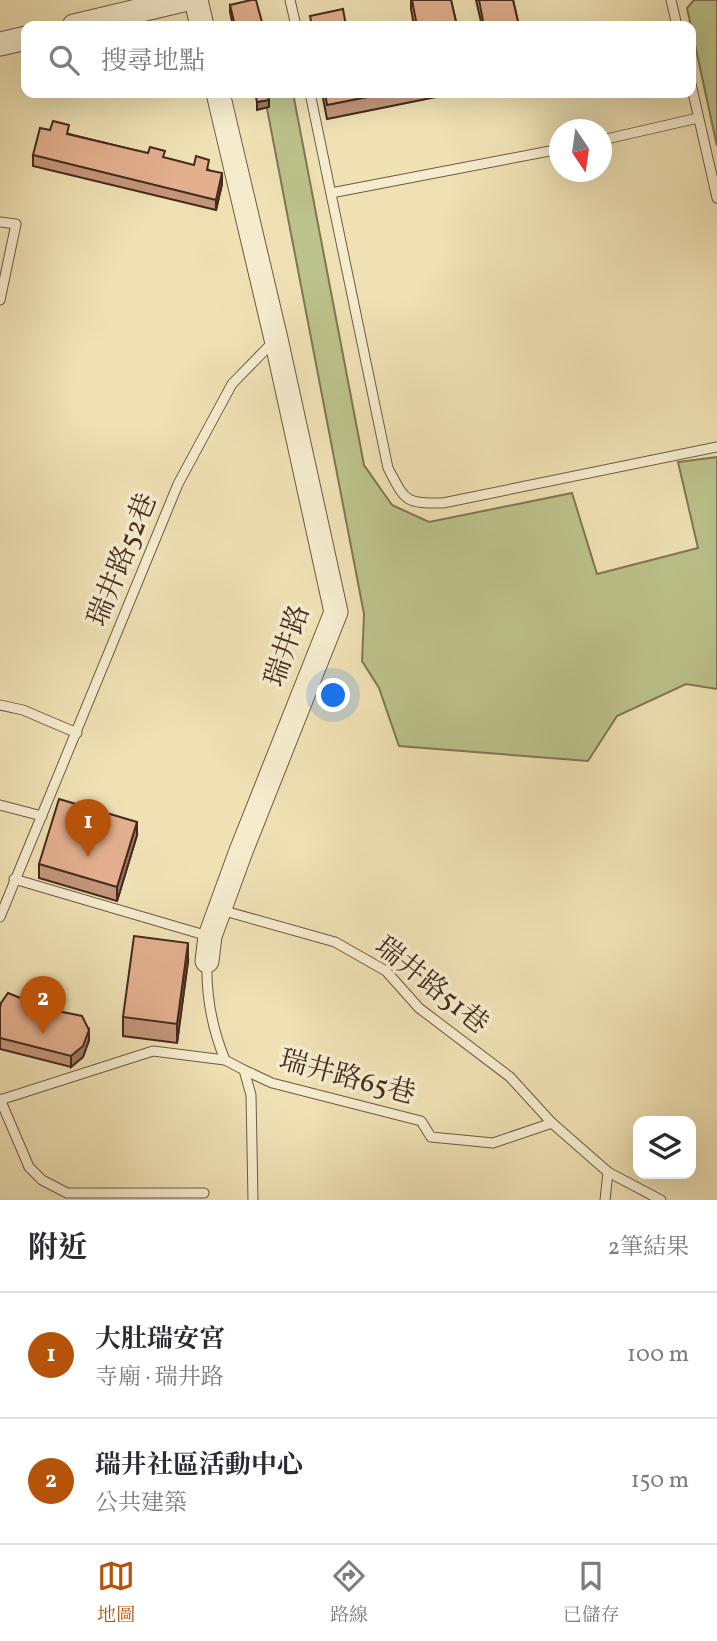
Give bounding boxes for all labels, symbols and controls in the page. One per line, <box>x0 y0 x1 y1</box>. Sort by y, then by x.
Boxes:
search box <box>21 21 696 98</box>
icon: search <box>45 41 83 79</box>
text: 搜尋地點 <box>101 44 205 80</box>
north arrow <box>549 119 612 182</box>
street label: 瑞井路52巷 <box>79 488 167 632</box>
street label: 瑞井路 <box>256 600 320 692</box>
your location <box>316 678 350 712</box>
pin: 1 <box>65 799 111 857</box>
street label: 瑞井路51巷 <box>366 928 496 1044</box>
pin: 2 <box>20 976 66 1034</box>
street label: 瑞井路65巷 <box>275 1041 419 1115</box>
map controls <box>633 1116 696 1179</box>
button: layers <box>633 1116 696 1179</box>
text: 附近 <box>28 1228 88 1270</box>
text: 2筆結果 <box>608 1232 689 1264</box>
text: 大肚瑞安宮 <box>95 1322 225 1358</box>
text: 1 <box>46 1339 56 1371</box>
text: 100 m <box>627 1339 689 1371</box>
text: 寺廟 · 瑞井路 <box>95 1362 224 1394</box>
text: 瑞井社區活動中心 <box>95 1448 303 1484</box>
text: 2 <box>45 1465 57 1497</box>
text: 150 m <box>631 1465 689 1497</box>
text: 公共建築 <box>95 1488 187 1520</box>
tab: 地圖 <box>97 1557 135 1629</box>
tab: 路線 <box>330 1557 368 1629</box>
tab: 已儲存 <box>563 1557 620 1629</box>

